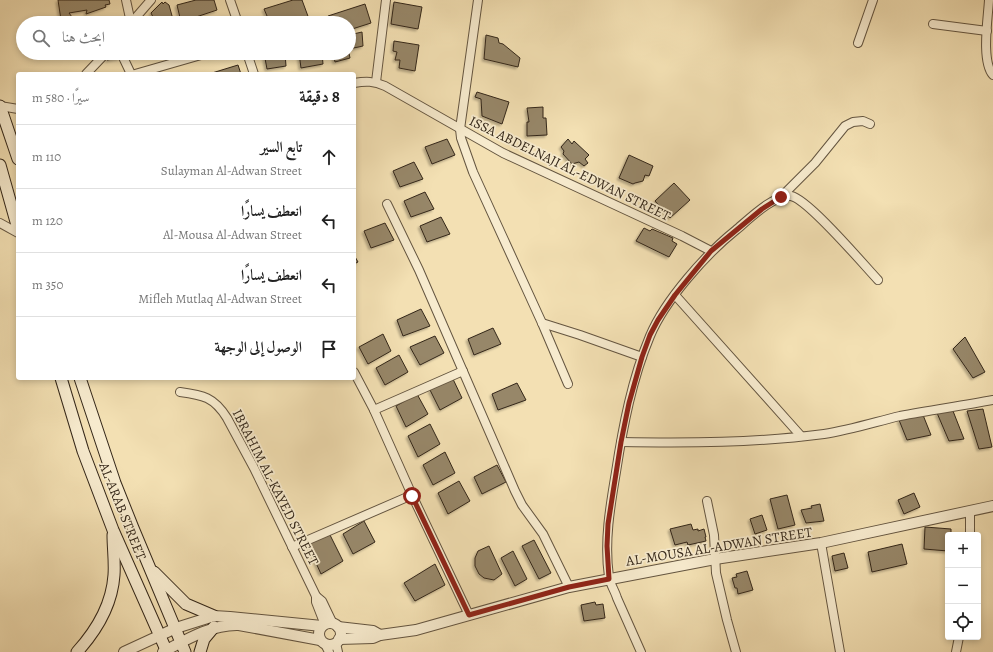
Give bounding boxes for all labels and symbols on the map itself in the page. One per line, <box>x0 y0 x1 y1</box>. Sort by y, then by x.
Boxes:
street label: ISSA ABDELNAJI AL-EDWAN STREET <box>466 111 674 226</box>
route end <box>772 188 790 206</box>
street label: IBRAHIM AL-KAYED STREET <box>228 406 323 569</box>
street label: AL-ARAB STREET <box>94 459 151 563</box>
route start <box>403 487 421 505</box>
street label: AL-MOUSA AL-ADWAN STREET <box>624 522 814 571</box>

